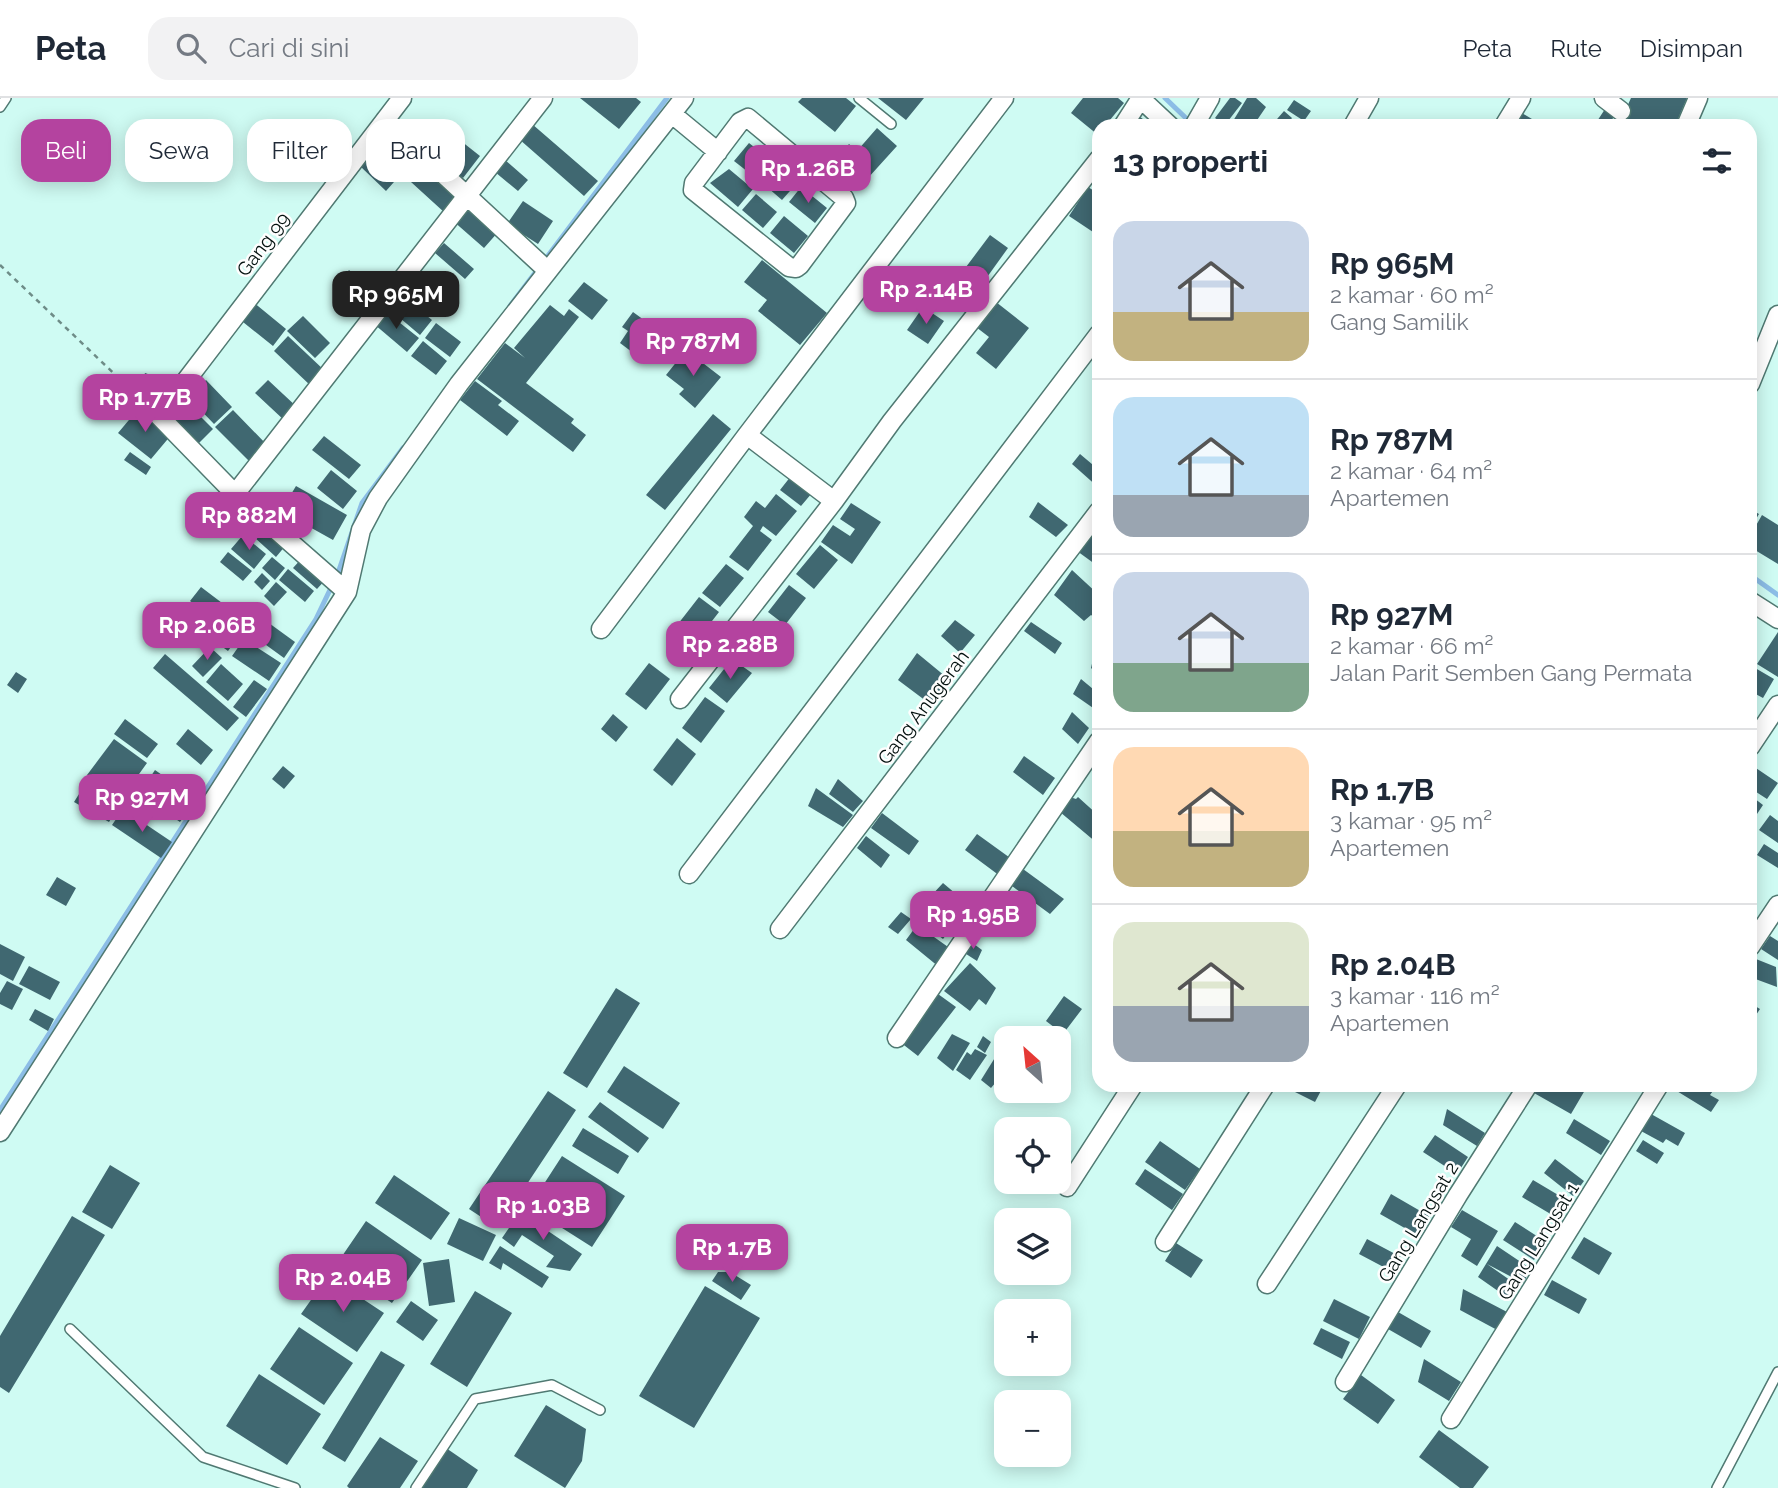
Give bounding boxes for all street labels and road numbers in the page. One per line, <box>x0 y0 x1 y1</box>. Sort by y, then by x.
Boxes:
street label: Gang 99 <box>232 208 294 280</box>
street label: Gang Anugerah <box>873 646 973 768</box>
street label: Gang Langsat 2 <box>1373 1158 1463 1286</box>
street label: Gang Langsat 1 <box>1493 1178 1583 1304</box>

